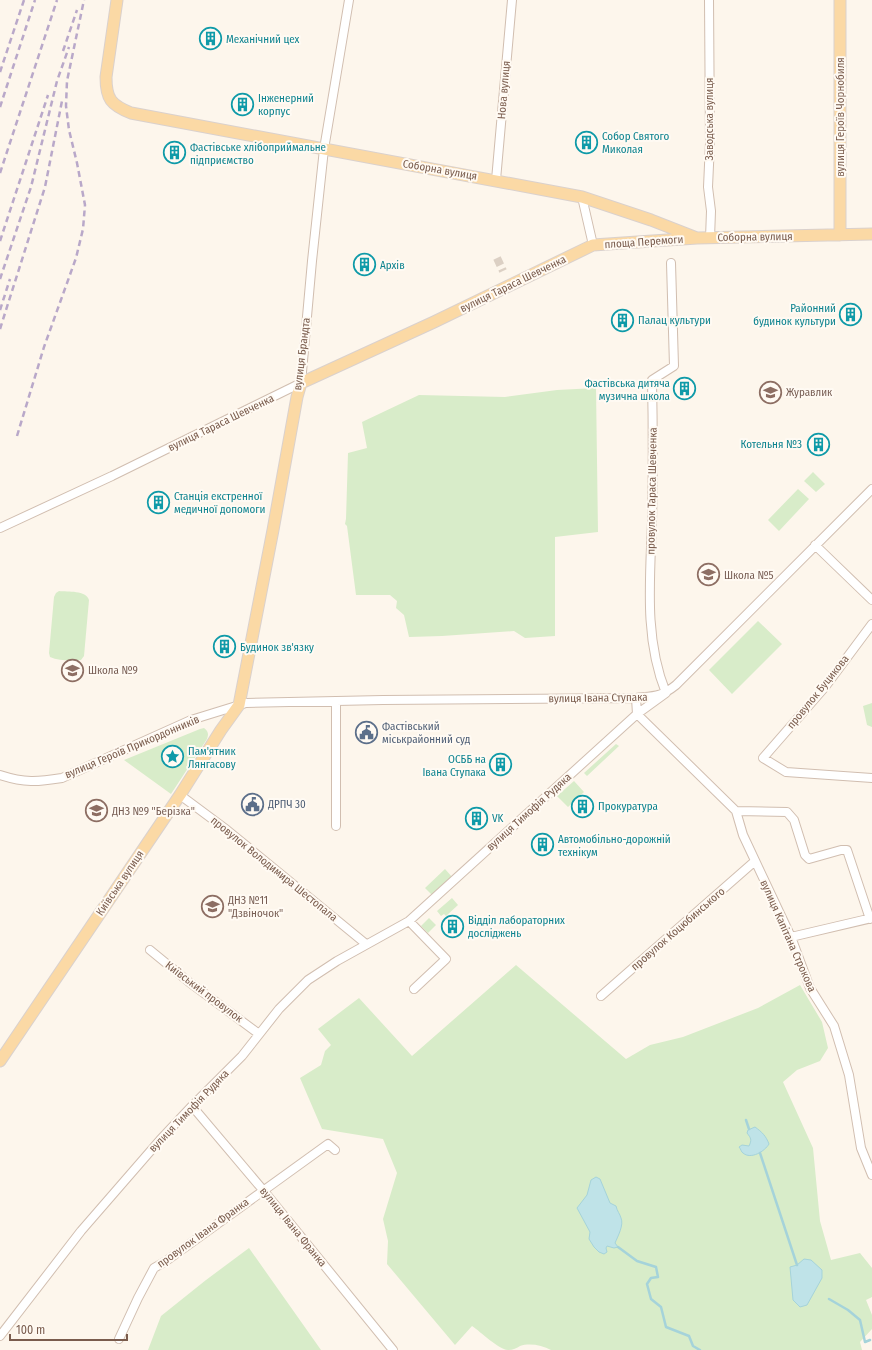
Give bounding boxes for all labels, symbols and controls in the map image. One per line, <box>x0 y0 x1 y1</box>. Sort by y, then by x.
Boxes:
building icon: Механічний цех <box>197 26 223 52</box>
place label: Механічний цех <box>226 33 300 46</box>
street label: вулиця Героїв Чорнобиля <box>834 57 847 177</box>
street label: Нова вулиця <box>495 60 513 120</box>
street label: Заводська вулиця <box>703 77 716 161</box>
building icon: Інженерний корпус <box>230 91 256 117</box>
place label: Інженерний корпус <box>258 92 314 118</box>
building icon: Собор Святого Миколая <box>574 129 600 155</box>
place label: Собор Святого Миколая <box>602 130 669 156</box>
building icon: Фастівське хлібоприймальне підприємство <box>162 140 188 166</box>
place label: Фастівське хлібоприймальне підприємство <box>190 141 326 167</box>
street label: Соборна вулиця <box>402 157 478 183</box>
street label: Соборна вулиця <box>717 230 793 244</box>
street label: площа Перемоги <box>604 233 684 251</box>
building icon: Архів <box>351 252 377 278</box>
street label: вулиця Тараса Шевченка <box>458 253 568 315</box>
place label: Архів <box>380 259 405 272</box>
building icon: Районний будинок культури <box>838 301 864 327</box>
place label: Районний будинок культури <box>753 302 836 328</box>
building icon: Палац культури <box>609 307 635 333</box>
place label: Палац культури <box>638 314 711 327</box>
street label: вулиця Брандта <box>291 317 313 391</box>
building icon: Фастівська дитяча музична школа <box>672 376 698 402</box>
place label: Фастівська дитяча музична школа <box>584 377 670 403</box>
school or university icon: Журавлик <box>758 379 784 405</box>
place label: Журавлик <box>786 386 833 399</box>
street label: вулиця Тараса Шевченка <box>166 392 276 454</box>
street label: провулок Тараса Шевченка <box>644 427 660 555</box>
building icon: Котельня №3 <box>805 431 831 457</box>
place label: Котельня №3 <box>741 438 802 451</box>
building icon: Станція екстренної медичної допомоги <box>145 489 171 515</box>
place label: Станція екстренної медичної допомоги <box>174 490 266 516</box>
school or university icon: Школа №5 <box>696 562 722 588</box>
place label: Школа №5 <box>724 569 774 582</box>
building icon: Будинок зв'язку <box>211 634 237 660</box>
place label: Будинок зв'язку <box>240 641 314 654</box>
street label: провулок Буцикова <box>784 653 852 731</box>
school or university icon: Школа №9 <box>59 657 85 683</box>
place label: Школа №9 <box>88 664 138 677</box>
street label: вулиця Івана Ступака <box>548 691 648 705</box>
street label: вулиця Героїв Прикордонників <box>63 713 201 781</box>
public building icon: Фастівський міськрайонний суд <box>353 719 379 745</box>
place label: Фастівський міськрайонний суд <box>382 720 471 746</box>
place icon: Пам'ятник Лянгасову <box>160 744 186 770</box>
place label: Пам'ятник Лянгасову <box>188 745 236 771</box>
building icon: ОСББ на Івана Ступака <box>488 752 514 778</box>
place label: ОСББ на Івана Ступака <box>422 753 486 779</box>
street label: вулиця Тимофія Рудяка <box>484 771 574 853</box>
public building icon: ДРПЧ 30 <box>239 791 265 817</box>
building icon: Прокуратура <box>570 793 596 819</box>
school or university icon: ДНЗ №9 "Берізка" <box>83 798 109 824</box>
place label: ДРПЧ 30 <box>267 798 306 811</box>
place label: Прокуратура <box>598 800 658 813</box>
place label: ДНЗ №9 "Берізка" <box>111 805 195 818</box>
building icon: VK <box>463 805 489 831</box>
place label: VK <box>492 812 504 825</box>
street label: провулок Володимира Шестопала <box>208 814 340 924</box>
building icon: Автомобільно-дорожній технікум <box>529 832 555 858</box>
place label: Автомобільно-дорожній технікум <box>558 833 671 859</box>
street label: Київська вулиця <box>93 848 147 918</box>
street label: вулиця Капітана Строкова <box>757 878 819 994</box>
street label: провулок Коцюбинського <box>629 885 728 973</box>
school or university icon: ДНЗ №11 "Дзвіночок" <box>200 893 226 919</box>
place label: ДНЗ №11 "Дзвіночок" <box>227 894 283 920</box>
building icon: Відділ лабораторних досліджень <box>439 913 465 939</box>
place label: Відділ лабораторних досліджень <box>468 914 565 940</box>
street label: Київський провулок <box>163 959 246 1026</box>
street label: вулиця Тимофія Рудяка <box>146 1067 232 1155</box>
street label: вулиця Івана Франка <box>257 1185 329 1269</box>
street label: провулок Івана Франка <box>155 1195 251 1271</box>
scale bar <box>10 1316 127 1342</box>
text: 100 m <box>16 1323 45 1337</box>

